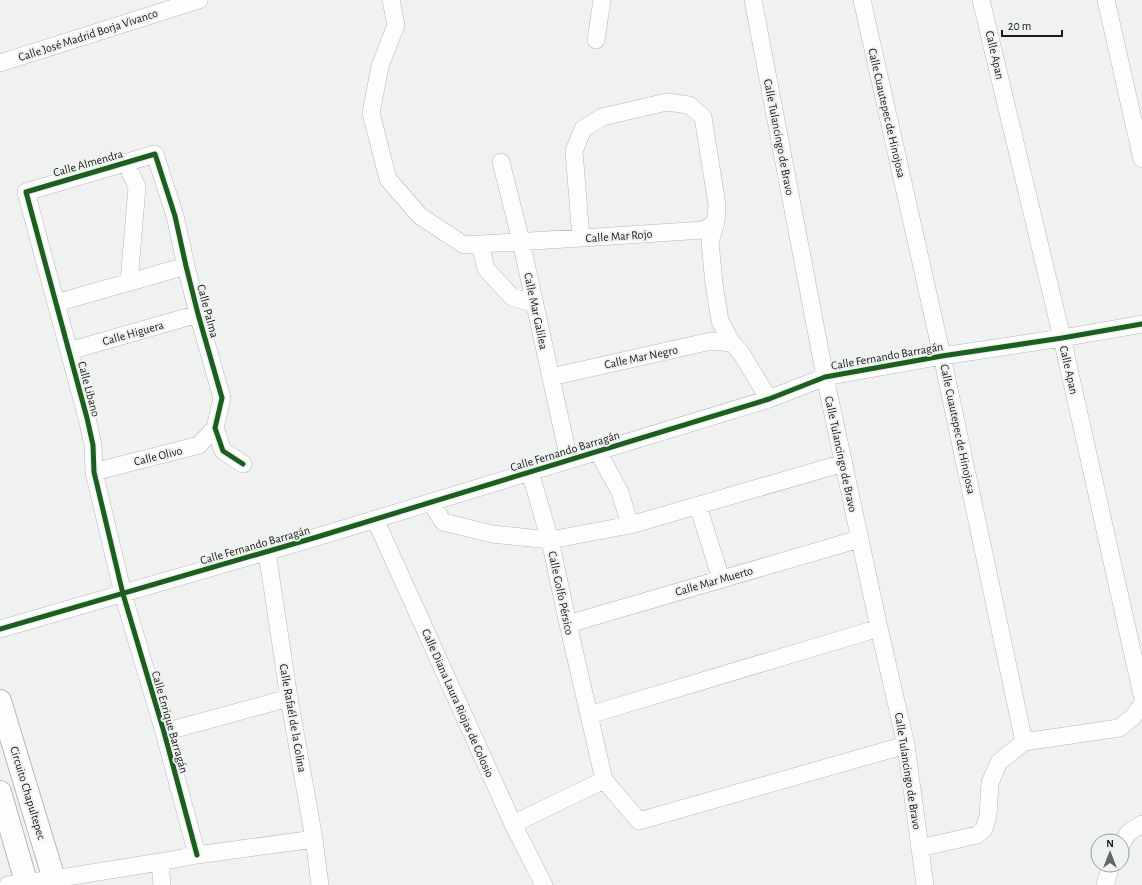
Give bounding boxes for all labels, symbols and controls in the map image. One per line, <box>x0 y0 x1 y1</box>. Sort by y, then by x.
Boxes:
street label: Calle José Madrid Borja Vivanco <box>17 7 160 64</box>
scale bar <box>1002 12 1062 38</box>
text: 20 m <box>1008 20 1031 32</box>
street label: Calle Apan <box>984 29 1006 81</box>
street label: Calle Cuautepec de Hinojosa <box>865 47 908 180</box>
street label: Calle Tulancingo de Bravo <box>762 78 796 196</box>
street label: Calle Almendra <box>52 147 125 179</box>
street label: Calle Mar Rojo <box>585 228 653 245</box>
street label: Calle Mar Galilea <box>522 271 550 351</box>
street label: Calle Palma <box>195 283 221 339</box>
street label: Calle Higuera <box>101 318 165 347</box>
street label: Calle Fernando Barragán <box>830 340 944 372</box>
street label: Calle Mar Negro <box>603 343 679 371</box>
street label: Calle Apan <box>1058 344 1080 396</box>
street label: Calle Libano <box>76 360 102 418</box>
street label: Calle Cuautepec de Hinojosa <box>937 363 978 496</box>
street label: Calle Tulancingo de Bravo <box>823 395 859 513</box>
street label: Calle Fernando Barragán <box>509 429 621 473</box>
street label: Calle Olivo <box>133 444 184 468</box>
street label: Calle Fernando Barragán <box>199 524 311 566</box>
street label: Calle Golfo Pérsico <box>546 550 576 636</box>
street label: Calle Mar Muerto <box>674 564 754 598</box>
street label: Calle Diana Laura Riojas de Colosio <box>419 627 496 780</box>
street label: Calle Rafaél de la Colina <box>278 663 309 774</box>
street label: Calle Enrique Barragán <box>150 669 190 775</box>
street label: Calle Tulancingo de Bravo <box>893 712 923 830</box>
street label: Circuito Chapultepec <box>8 745 48 841</box>
north arrow <box>1090 833 1130 873</box>
text: N <box>1106 838 1114 849</box>

